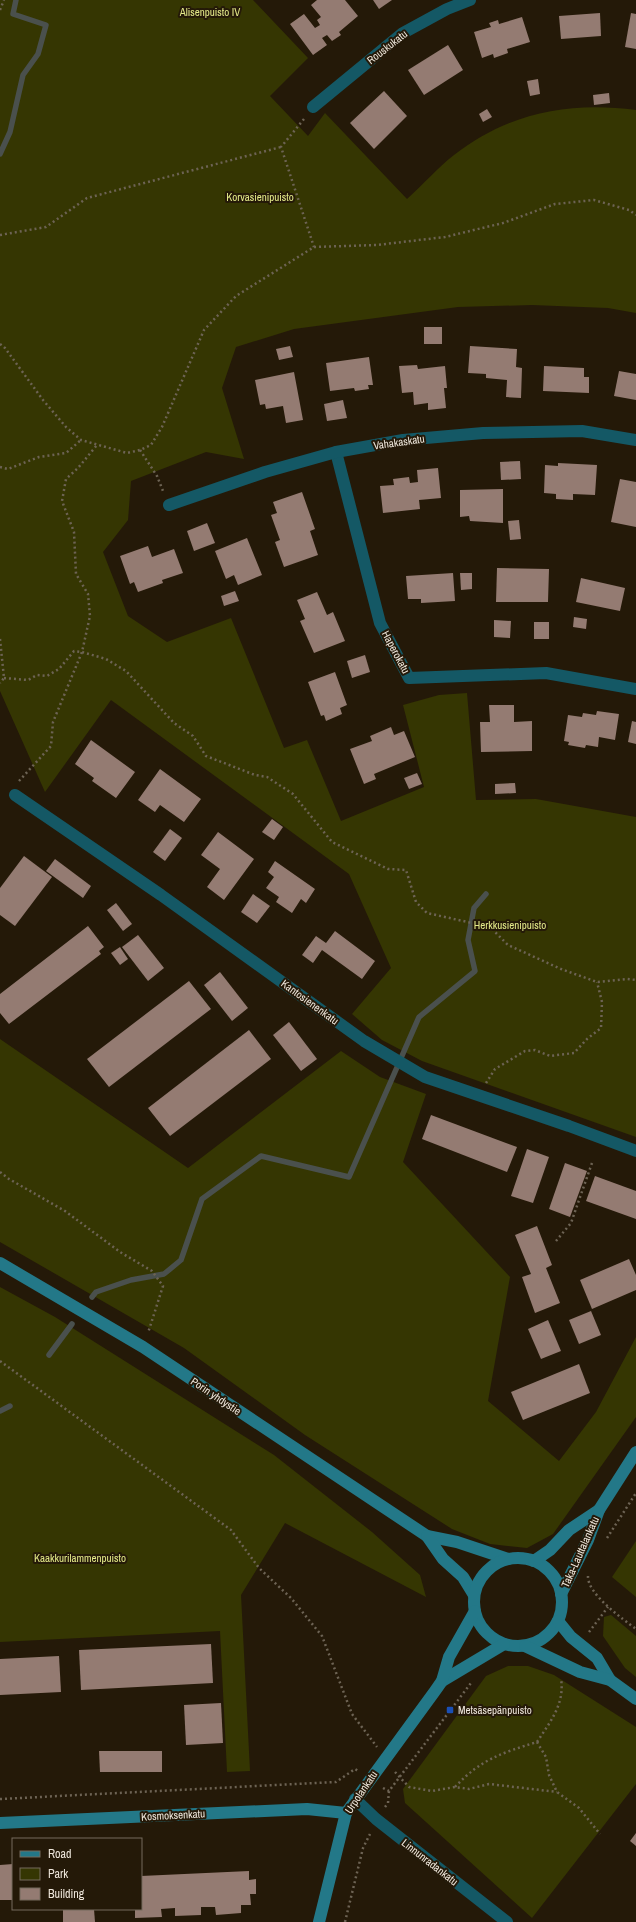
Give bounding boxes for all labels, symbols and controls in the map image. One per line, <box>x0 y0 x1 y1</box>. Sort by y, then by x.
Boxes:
park label: Alisenpuisto IV <box>179 5 240 19</box>
street label: Rouskukatu <box>364 27 410 67</box>
park label: Korvasienipuisto <box>226 190 294 204</box>
street label: Vahakaskatu <box>373 431 425 453</box>
street label: Haperokatu <box>379 628 413 676</box>
park label: Herkkusienipuisto <box>474 918 546 932</box>
street label: Kantosienenkatu <box>278 976 342 1028</box>
street label: Porin yhdystie <box>188 1374 244 1418</box>
street label: Taka-Lauttalankatu <box>558 1514 602 1590</box>
park label: Kaakkurilammenpuisto <box>34 1551 126 1565</box>
place label: Metsäsepänpuisto <box>458 1703 532 1717</box>
marker: Metsäsepänpuisto <box>445 1705 455 1715</box>
street label: Urpolankatu <box>342 1768 380 1816</box>
street label: Kosmoksenkatu <box>141 1806 205 1824</box>
street label: Linnunradankatu <box>399 1836 461 1888</box>
legend <box>12 1838 142 1910</box>
text: Road <box>48 1846 72 1862</box>
text: Park <box>48 1866 68 1882</box>
text: Building <box>48 1886 85 1902</box>

